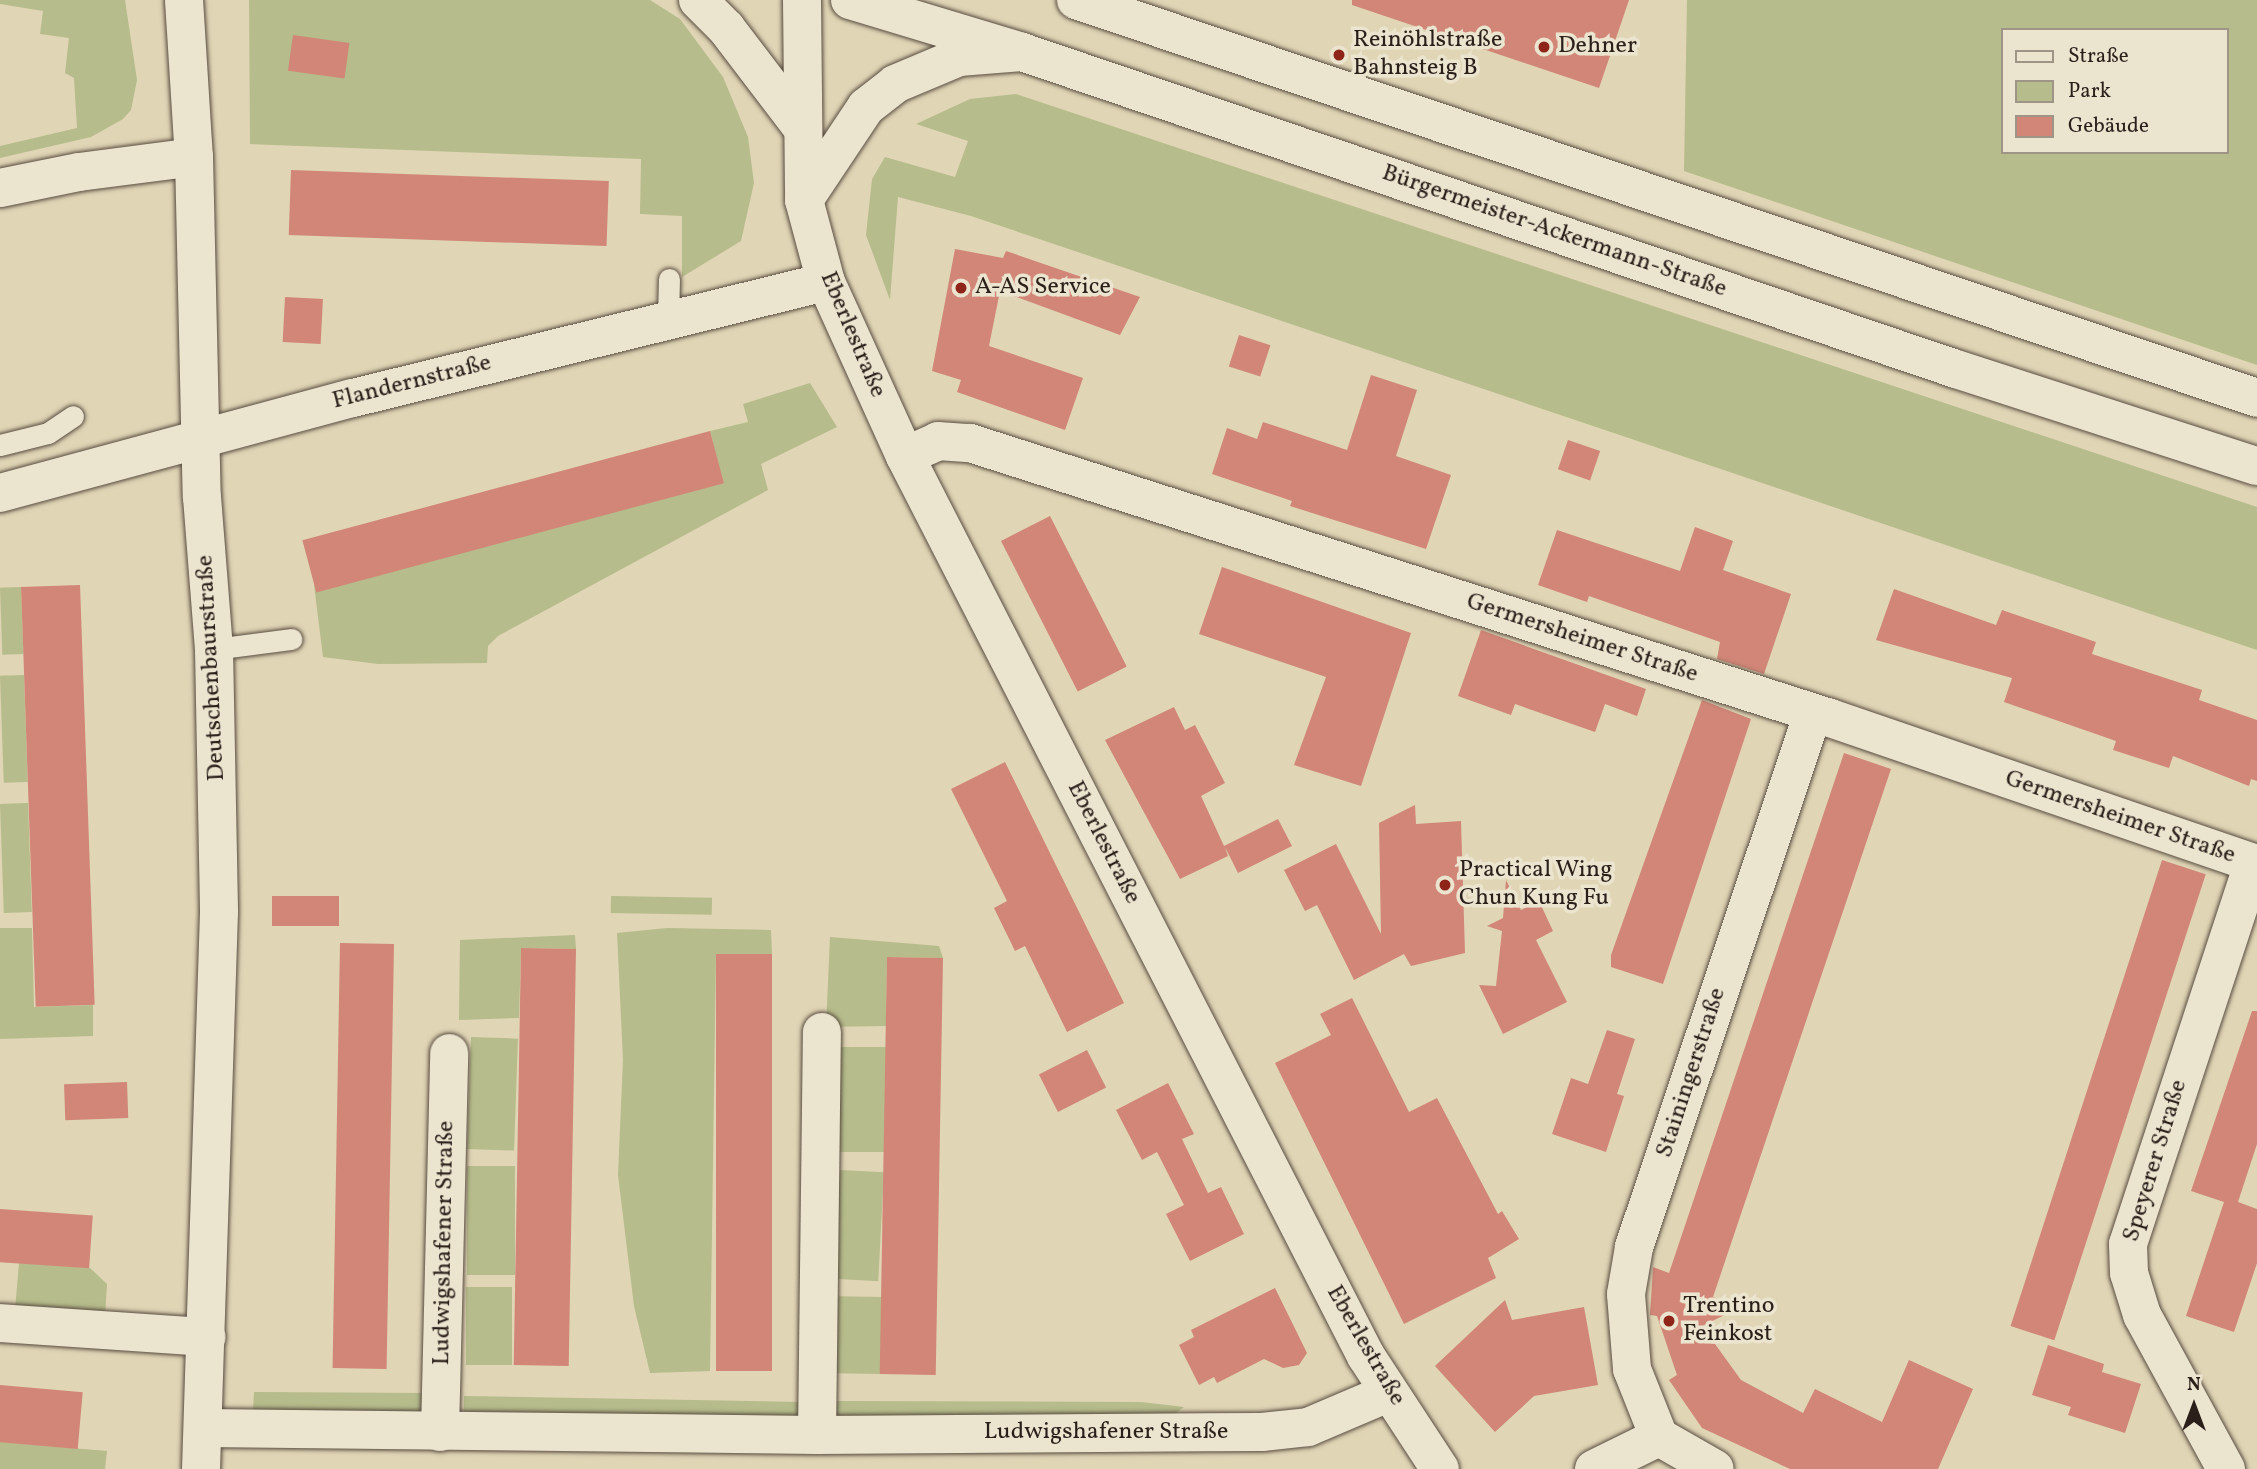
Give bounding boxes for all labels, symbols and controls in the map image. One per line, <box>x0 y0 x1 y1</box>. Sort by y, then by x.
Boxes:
place label: Reinöhlstraße Bahnsteig B <box>1353 27 1502 83</box>
legend <box>2002 28 2229 154</box>
place label: Dehner <box>1558 33 1637 61</box>
marker: Dehner <box>1536 39 1552 55</box>
text: Straße <box>2068 42 2129 71</box>
marker: Reinöhlstraße Bahnsteig B <box>1331 47 1347 63</box>
text: Park <box>2068 77 2111 106</box>
text: Gebäude <box>2068 112 2149 141</box>
street label: Bürgermeister-Ackermann-Straße <box>1378 159 1730 305</box>
street label: Eberlestraße <box>813 268 891 402</box>
place label: A-AS Service <box>975 274 1111 302</box>
marker: A-AS Service <box>953 280 969 296</box>
street label: Flandernstraße <box>330 349 494 417</box>
street label: Deutschenbaurstraße <box>192 554 232 782</box>
street label: Germersheimer Straße <box>1463 588 1701 690</box>
street label: Germersheimer Straße <box>2001 765 2239 871</box>
street label: Eberlestraße <box>1060 777 1146 909</box>
place label: Practical Wing Chun Kung Fu <box>1459 857 1613 913</box>
marker: Practical Wing Chun Kung Fu <box>1437 877 1453 893</box>
street label: Stainingerstraße <box>1651 984 1733 1162</box>
street label: Speyerer Straße <box>2118 1076 2194 1246</box>
street label: Ludwigshafener Straße <box>428 1120 462 1366</box>
street label: Eberlestraße <box>1319 1281 1411 1411</box>
place label: Trentino Feinkost <box>1683 1293 1775 1349</box>
marker: Trentino Feinkost <box>1661 1313 1677 1329</box>
north arrow <box>2159 1371 2229 1441</box>
text: N <box>2187 1372 2201 1398</box>
street label: Ludwigshafener Straße <box>984 1419 1228 1447</box>

